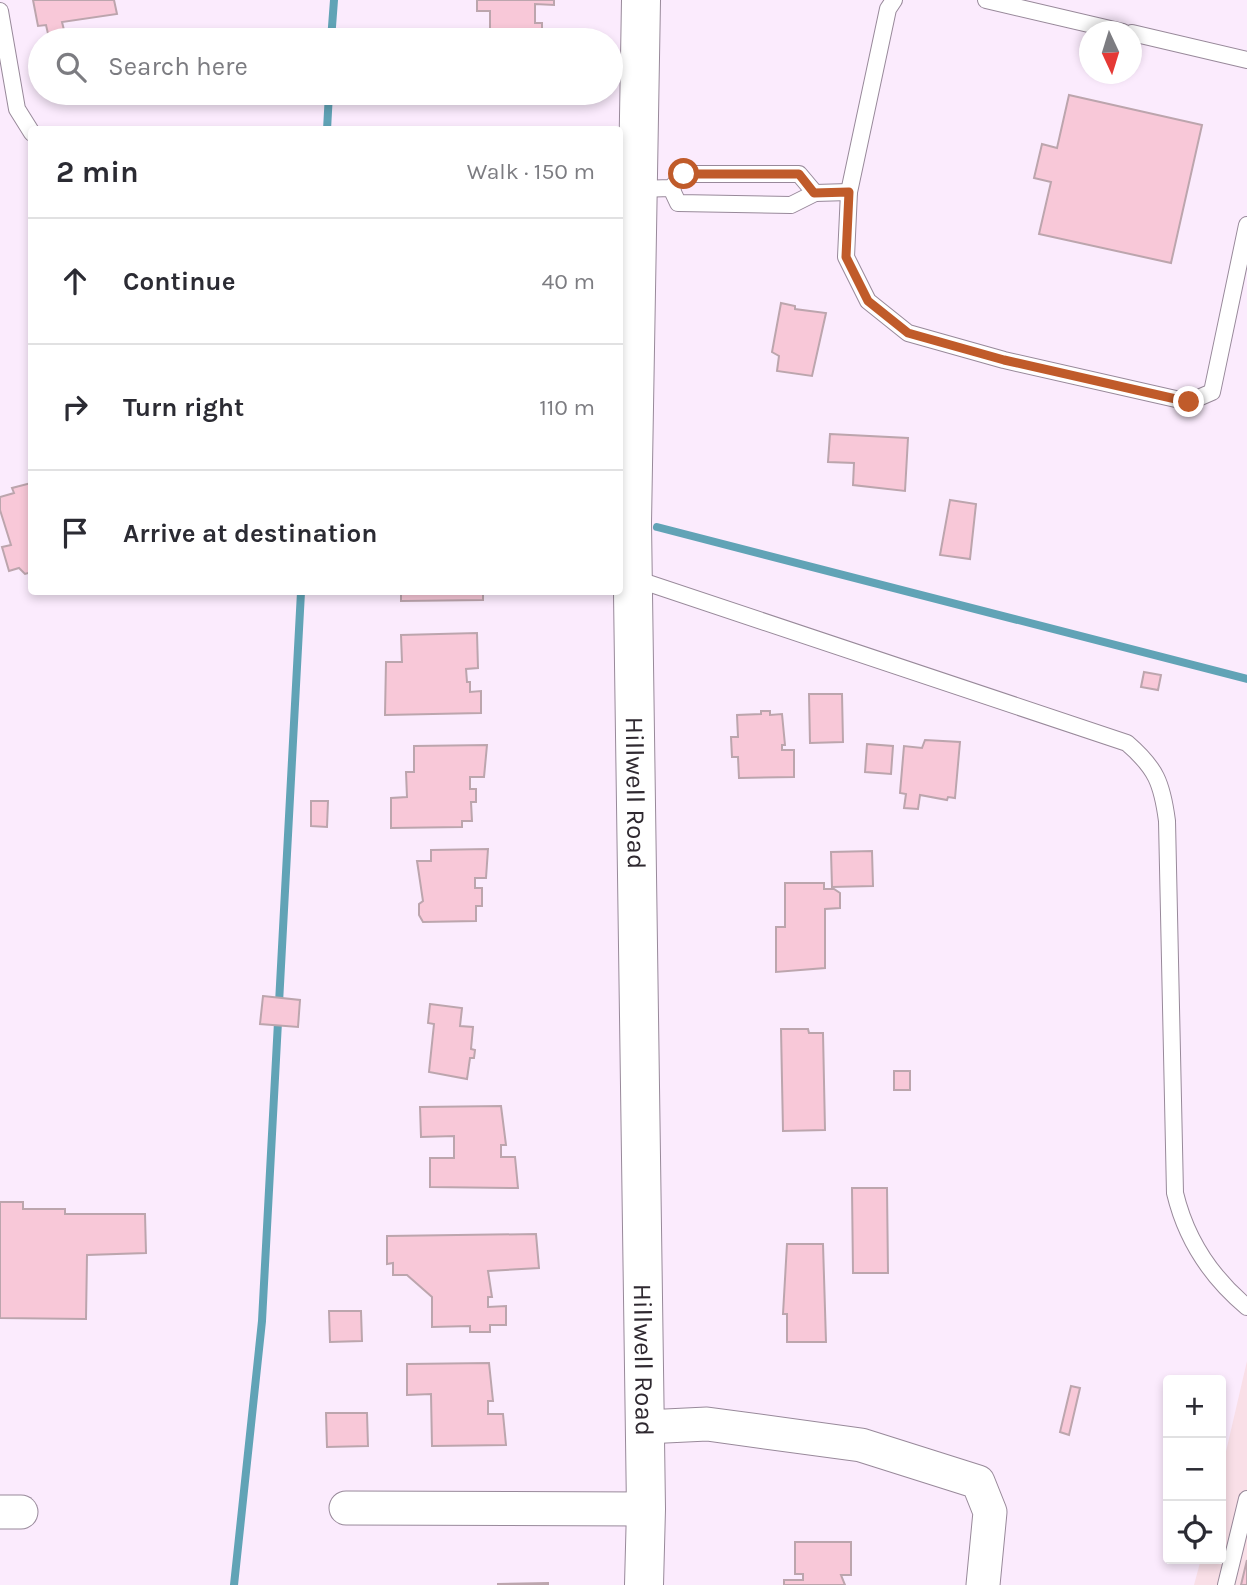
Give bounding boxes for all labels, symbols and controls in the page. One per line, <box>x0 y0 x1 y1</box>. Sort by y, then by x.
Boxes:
north arrow <box>1079 21 1142 84</box>
search box <box>28 28 623 105</box>
icon: search <box>52 48 90 86</box>
text: Search here <box>108 51 248 82</box>
text: 2 min <box>56 154 139 190</box>
text: Walk · 150 m <box>467 158 595 185</box>
route start <box>668 158 699 189</box>
icon: ahead <box>56 262 94 300</box>
text: Continue <box>123 266 235 297</box>
text: 40 m <box>542 268 595 295</box>
route end <box>1173 386 1204 417</box>
icon: right <box>56 388 94 426</box>
text: Turn right <box>123 392 244 423</box>
text: 110 m <box>539 394 595 421</box>
icon: arrive <box>56 514 94 552</box>
text: Arrive at destination <box>123 518 377 549</box>
street label: Hillwell Road <box>619 716 652 869</box>
street label: Hillwell Road <box>627 1283 660 1436</box>
map controls <box>1163 1375 1226 1564</box>
button: + <box>1163 1375 1226 1438</box>
button: − <box>1163 1438 1226 1501</box>
button: locate <box>1163 1501 1226 1564</box>

